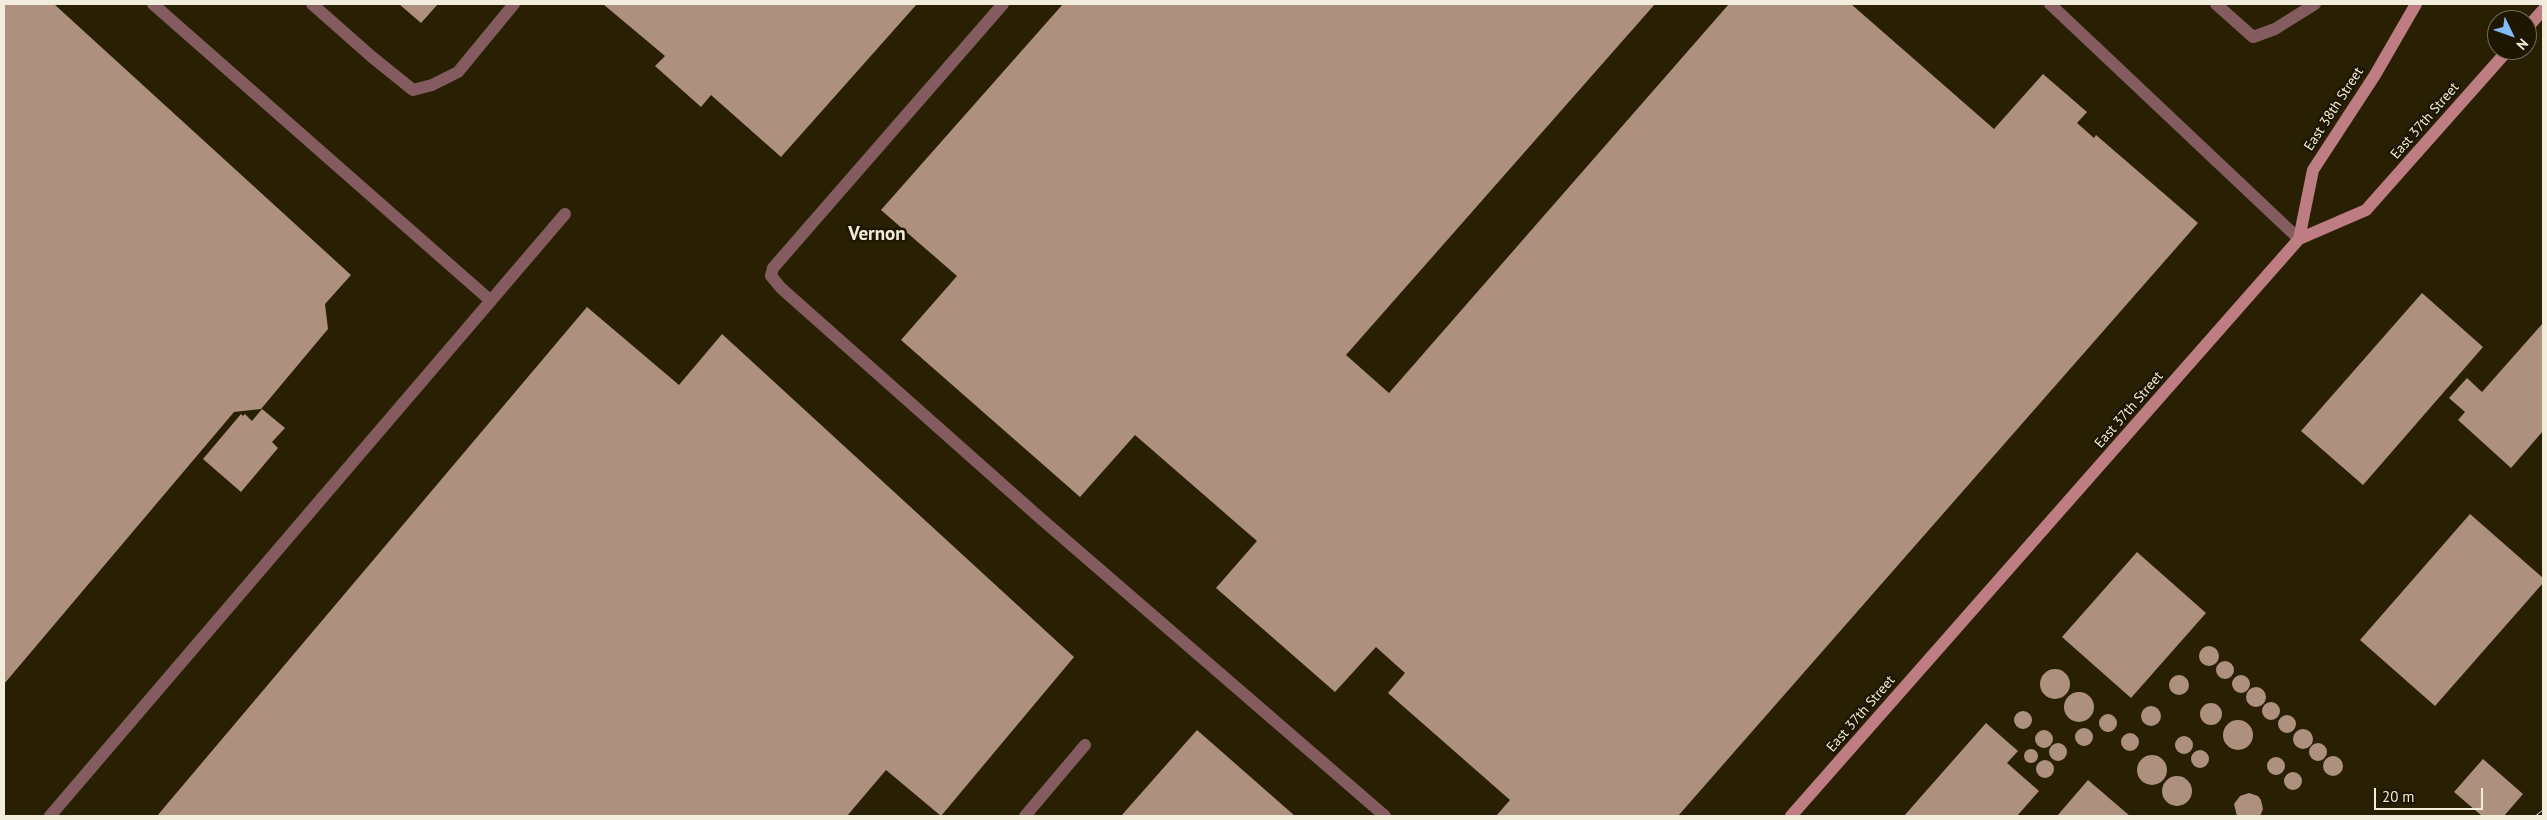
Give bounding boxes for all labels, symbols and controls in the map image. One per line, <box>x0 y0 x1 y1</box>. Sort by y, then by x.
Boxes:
north arrow <box>2487 10 2537 60</box>
text: N <box>2513 35 2532 54</box>
street label: East 38th Street <box>2301 64 2367 154</box>
street label: East 37th Street <box>2387 79 2463 163</box>
district label: Vernon <box>848 224 906 246</box>
street label: East 37th Street <box>2091 368 2167 452</box>
street label: East 37th Street <box>1823 672 1899 756</box>
scale bar <box>2377 778 2486 810</box>
text: 20 m <box>2382 787 2415 806</box>

